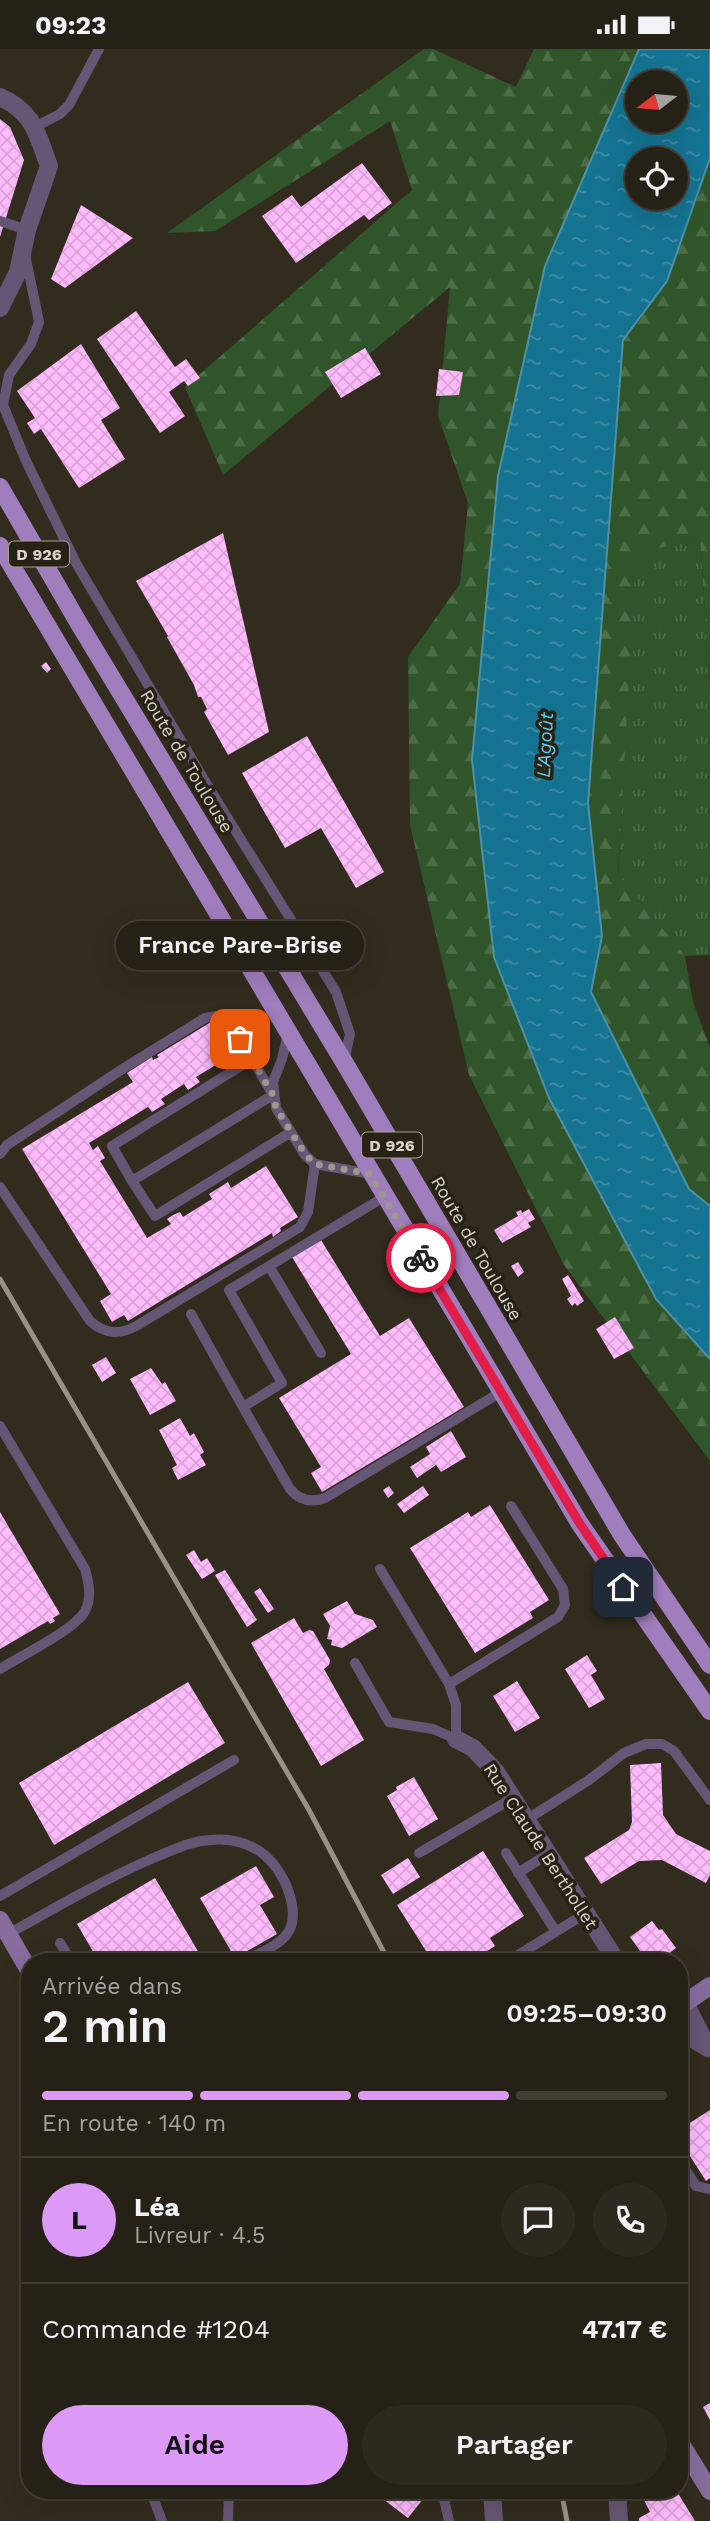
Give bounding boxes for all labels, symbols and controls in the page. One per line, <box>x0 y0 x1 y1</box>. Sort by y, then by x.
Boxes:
text: 09:23 <box>35 10 107 40</box>
north arrow <box>625 70 688 133</box>
map controls <box>625 70 688 210</box>
button: locate <box>625 147 688 210</box>
road number: D 926 <box>9 541 69 567</box>
street label: Route de Toulouse <box>136 686 238 836</box>
water label: L'Agoût <box>532 711 558 778</box>
callout: France Pare-Brise <box>116 920 364 969</box>
text: France Pare-Brise <box>138 932 342 959</box>
pin <box>210 1009 270 1069</box>
icon: bag <box>221 1020 259 1058</box>
road number: D 926 <box>362 1133 422 1157</box>
street label: Route de Toulouse <box>427 1172 527 1324</box>
courier <box>386 1223 456 1293</box>
icon: bike <box>402 1239 440 1277</box>
pin <box>593 1557 653 1617</box>
icon: home <box>604 1568 642 1606</box>
street label: Rue Claude Berthollet <box>480 1759 603 1933</box>
text: Arrivée dans <box>42 1973 182 2000</box>
text: 09:25–09:30 <box>506 1998 667 2028</box>
text: 2 min <box>42 1999 168 2053</box>
text: En route · 140 m <box>42 2110 226 2137</box>
button: chat <box>501 2183 575 2257</box>
button: phone <box>593 2183 667 2257</box>
text: Léa <box>134 2192 180 2222</box>
text: L <box>71 2205 87 2235</box>
text: Livreur · 4.5 <box>134 2222 265 2249</box>
text: Commande #1204 <box>42 2314 270 2344</box>
text: 47.17 € <box>582 2314 667 2344</box>
button: Aide <box>42 2405 348 2485</box>
button: Partager <box>362 2405 667 2485</box>

